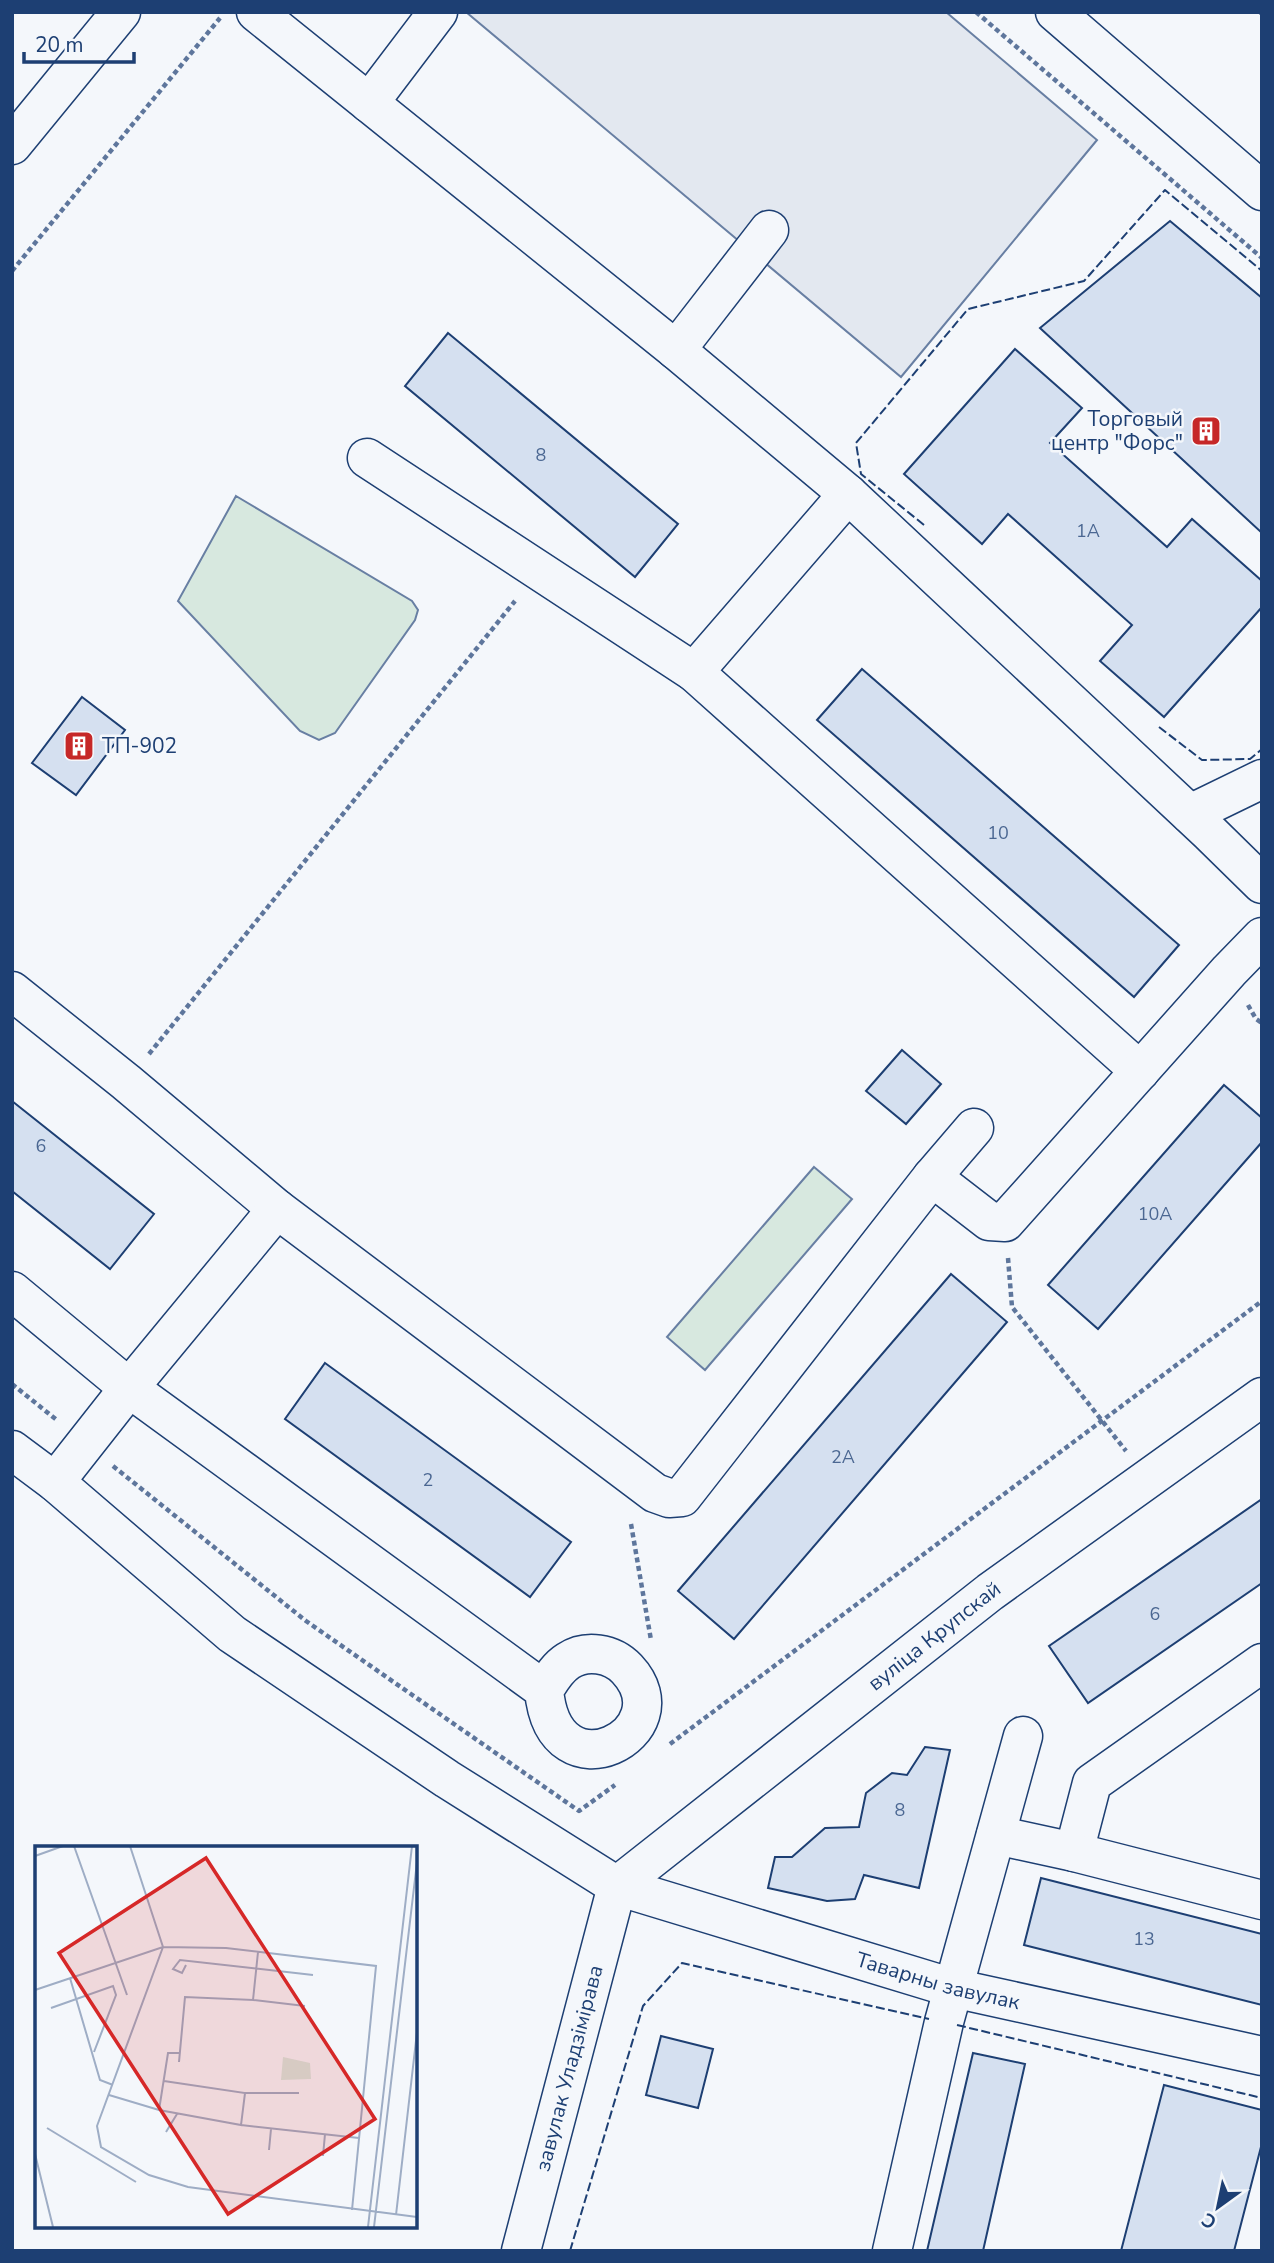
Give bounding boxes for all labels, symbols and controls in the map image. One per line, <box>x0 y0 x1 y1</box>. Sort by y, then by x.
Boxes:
scale bar <box>24 21 135 65</box>
text: 20 m <box>35 31 84 59</box>
place label: Торговый центр "Форс" <box>1051 405 1183 457</box>
building icon: Торговый центр "Форс" <box>1189 414 1223 448</box>
house number: 8 <box>536 443 546 467</box>
house number: 1А <box>1076 519 1100 543</box>
building icon: ТП-902 <box>62 729 96 763</box>
place label: ТП-902 <box>102 732 177 760</box>
house number: 10 <box>987 821 1009 845</box>
house number: 6 <box>36 1134 46 1158</box>
house number: 10А <box>1138 1202 1172 1226</box>
house number: 2А <box>831 1445 855 1469</box>
house number: 2 <box>423 1468 433 1492</box>
street label: вуліца Крупскай <box>862 1575 1006 1697</box>
house number: 6 <box>1150 1602 1160 1626</box>
house number: 8 <box>895 1798 905 1822</box>
inset map <box>35 1846 416 2228</box>
house number: 13 <box>1133 1927 1155 1951</box>
street label: Таварны завулак <box>853 1945 1024 2017</box>
street label: завулак Уладзімірава <box>529 1962 610 2174</box>
north arrow <box>1183 2172 1253 2242</box>
text: С <box>1197 2206 1222 2235</box>

